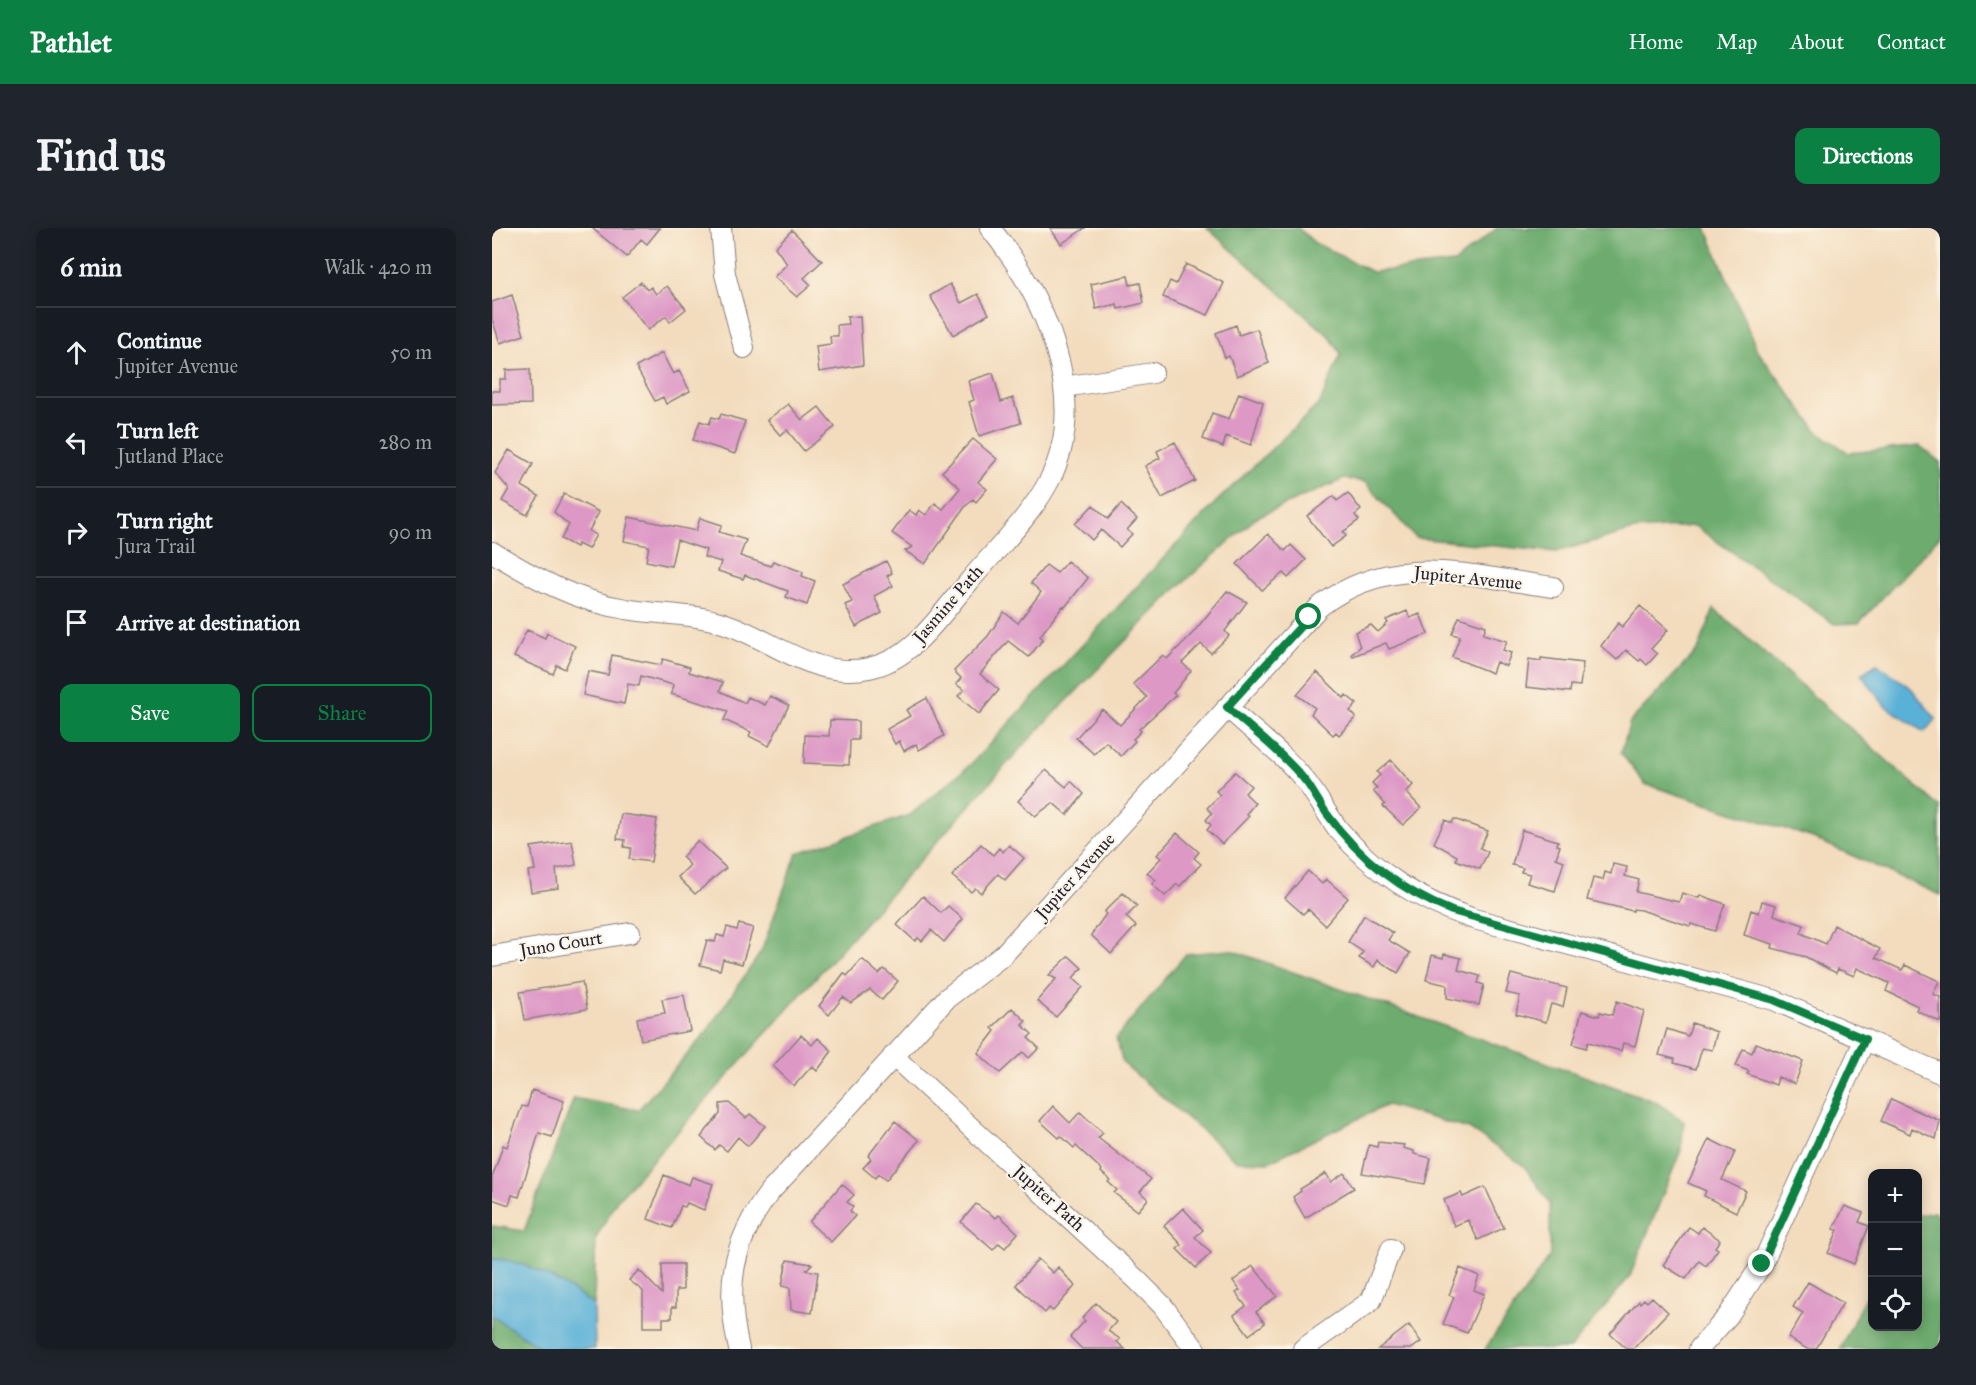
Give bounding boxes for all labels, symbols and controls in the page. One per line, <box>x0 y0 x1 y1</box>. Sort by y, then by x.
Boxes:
text: Pathlet <box>30 25 112 60</box>
text: Home <box>1628 29 1683 55</box>
text: Map <box>1716 29 1757 55</box>
text: About <box>1790 29 1844 55</box>
text: Contact <box>1877 29 1946 55</box>
button: Directions <box>1795 128 1940 184</box>
text: Find us <box>36 130 166 182</box>
text: 6 min <box>60 251 122 283</box>
text: Walk · 420 m <box>324 255 432 279</box>
text: Continue <box>117 327 202 354</box>
icon: ahead <box>60 336 93 369</box>
text: 50 m <box>390 340 432 364</box>
text: Jupiter Avenue <box>117 354 238 378</box>
text: Turn left <box>117 417 199 444</box>
icon: left <box>60 426 93 459</box>
text: 280 m <box>379 430 432 454</box>
text: Jutland Place <box>117 444 223 468</box>
text: Turn right <box>117 507 213 534</box>
icon: right <box>60 516 93 549</box>
text: 90 m <box>389 520 432 544</box>
text: Jura Trail <box>117 534 196 558</box>
street label: Jasmine Path <box>907 560 989 650</box>
street label: Jupiter Avenue <box>1411 561 1523 596</box>
route start <box>1295 603 1321 629</box>
icon: arrive <box>60 606 93 639</box>
text: Arrive at destination <box>117 609 300 636</box>
button: Save <box>60 684 240 742</box>
button: Share <box>252 684 432 742</box>
street label: Jupiter Avenue <box>1029 828 1120 926</box>
street label: Juno Court <box>516 927 605 963</box>
street label: Jupiter Path <box>1006 1159 1089 1237</box>
map controls <box>1868 1169 1922 1331</box>
button: + <box>1868 1169 1922 1223</box>
button: − <box>1868 1223 1922 1277</box>
route end <box>1748 1250 1774 1276</box>
button: locate <box>1868 1277 1922 1331</box>

